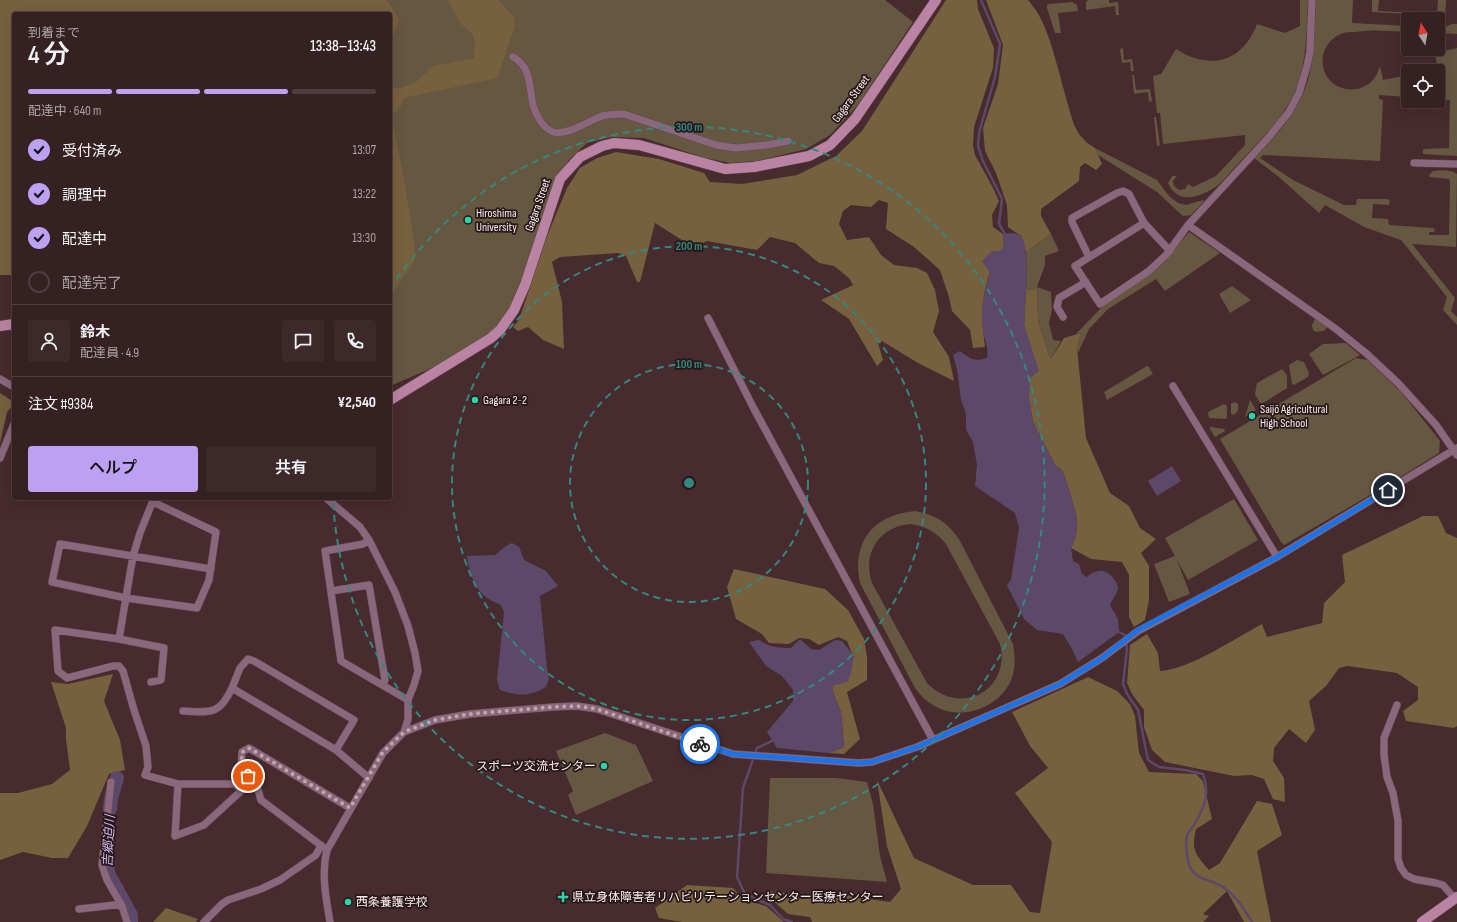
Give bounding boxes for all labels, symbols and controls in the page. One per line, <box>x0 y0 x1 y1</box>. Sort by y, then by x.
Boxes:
north arrow <box>1401 12 1445 56</box>
map controls <box>1401 12 1445 108</box>
text: 到着まで <box>28 25 80 41</box>
text: 13:38–13:43 <box>310 37 376 56</box>
text: 4 分 <box>28 40 70 71</box>
button: locate <box>1401 64 1445 108</box>
street label: Gagara Street <box>829 72 873 126</box>
text: 配達中 · 640 m <box>28 103 101 119</box>
text: 300 m <box>676 120 702 135</box>
icon: check <box>28 139 50 161</box>
text: 受付済み <box>62 142 122 161</box>
text: 13:07 <box>353 142 376 158</box>
street label: Gagara Street <box>522 176 554 233</box>
icon: check <box>28 183 50 205</box>
text: 調理中 <box>62 186 107 205</box>
text: 13:22 <box>353 186 376 202</box>
place label: Hiroshima University <box>476 206 517 235</box>
marker: Hiroshima University <box>463 215 473 225</box>
icon: check <box>28 227 50 249</box>
text: 配達中 <box>62 230 107 249</box>
text: 13:30 <box>352 230 376 246</box>
text: 200 m <box>676 239 702 254</box>
text: 配達完了 <box>62 274 122 293</box>
button: person <box>28 320 70 362</box>
button: chat <box>282 320 324 362</box>
button: phone <box>334 320 376 362</box>
text: 鈴木 <box>80 323 110 342</box>
text: 配達員 · 4.9 <box>80 345 139 361</box>
text: 100 m <box>676 357 702 372</box>
text: ¥2,540 <box>337 393 376 412</box>
place label: Gagara 2-2 <box>483 393 527 408</box>
text: 注文 #9384 <box>28 395 93 414</box>
marker: Gagara 2-2 <box>470 395 480 405</box>
place label: Saijō Agricultural High School <box>1260 402 1328 431</box>
marker: Saijō Agricultural High School <box>1247 411 1257 421</box>
button: ヘルプ <box>28 446 198 492</box>
button: 共有 <box>206 446 376 492</box>
pin <box>1371 473 1405 507</box>
centre of rings <box>682 476 696 490</box>
icon: home <box>1377 479 1399 501</box>
courier <box>680 724 720 764</box>
icon: bike <box>689 733 711 755</box>
pin <box>231 759 265 793</box>
place label: スポーツ交流センター <box>476 759 596 774</box>
marker: スポーツ交流センター <box>599 761 609 771</box>
icon: bag <box>237 765 259 787</box>
water label: 吉郷迫川 <box>100 813 118 867</box>
place label: 県立身体障害者リハビリテーションセンター医療センター <box>572 890 884 905</box>
marker: 県立身体障害者リハビリテーションセンター医療センター <box>557 891 569 903</box>
place label: 西条養護学校 <box>356 895 428 910</box>
marker: 西条養護学校 <box>343 897 353 907</box>

